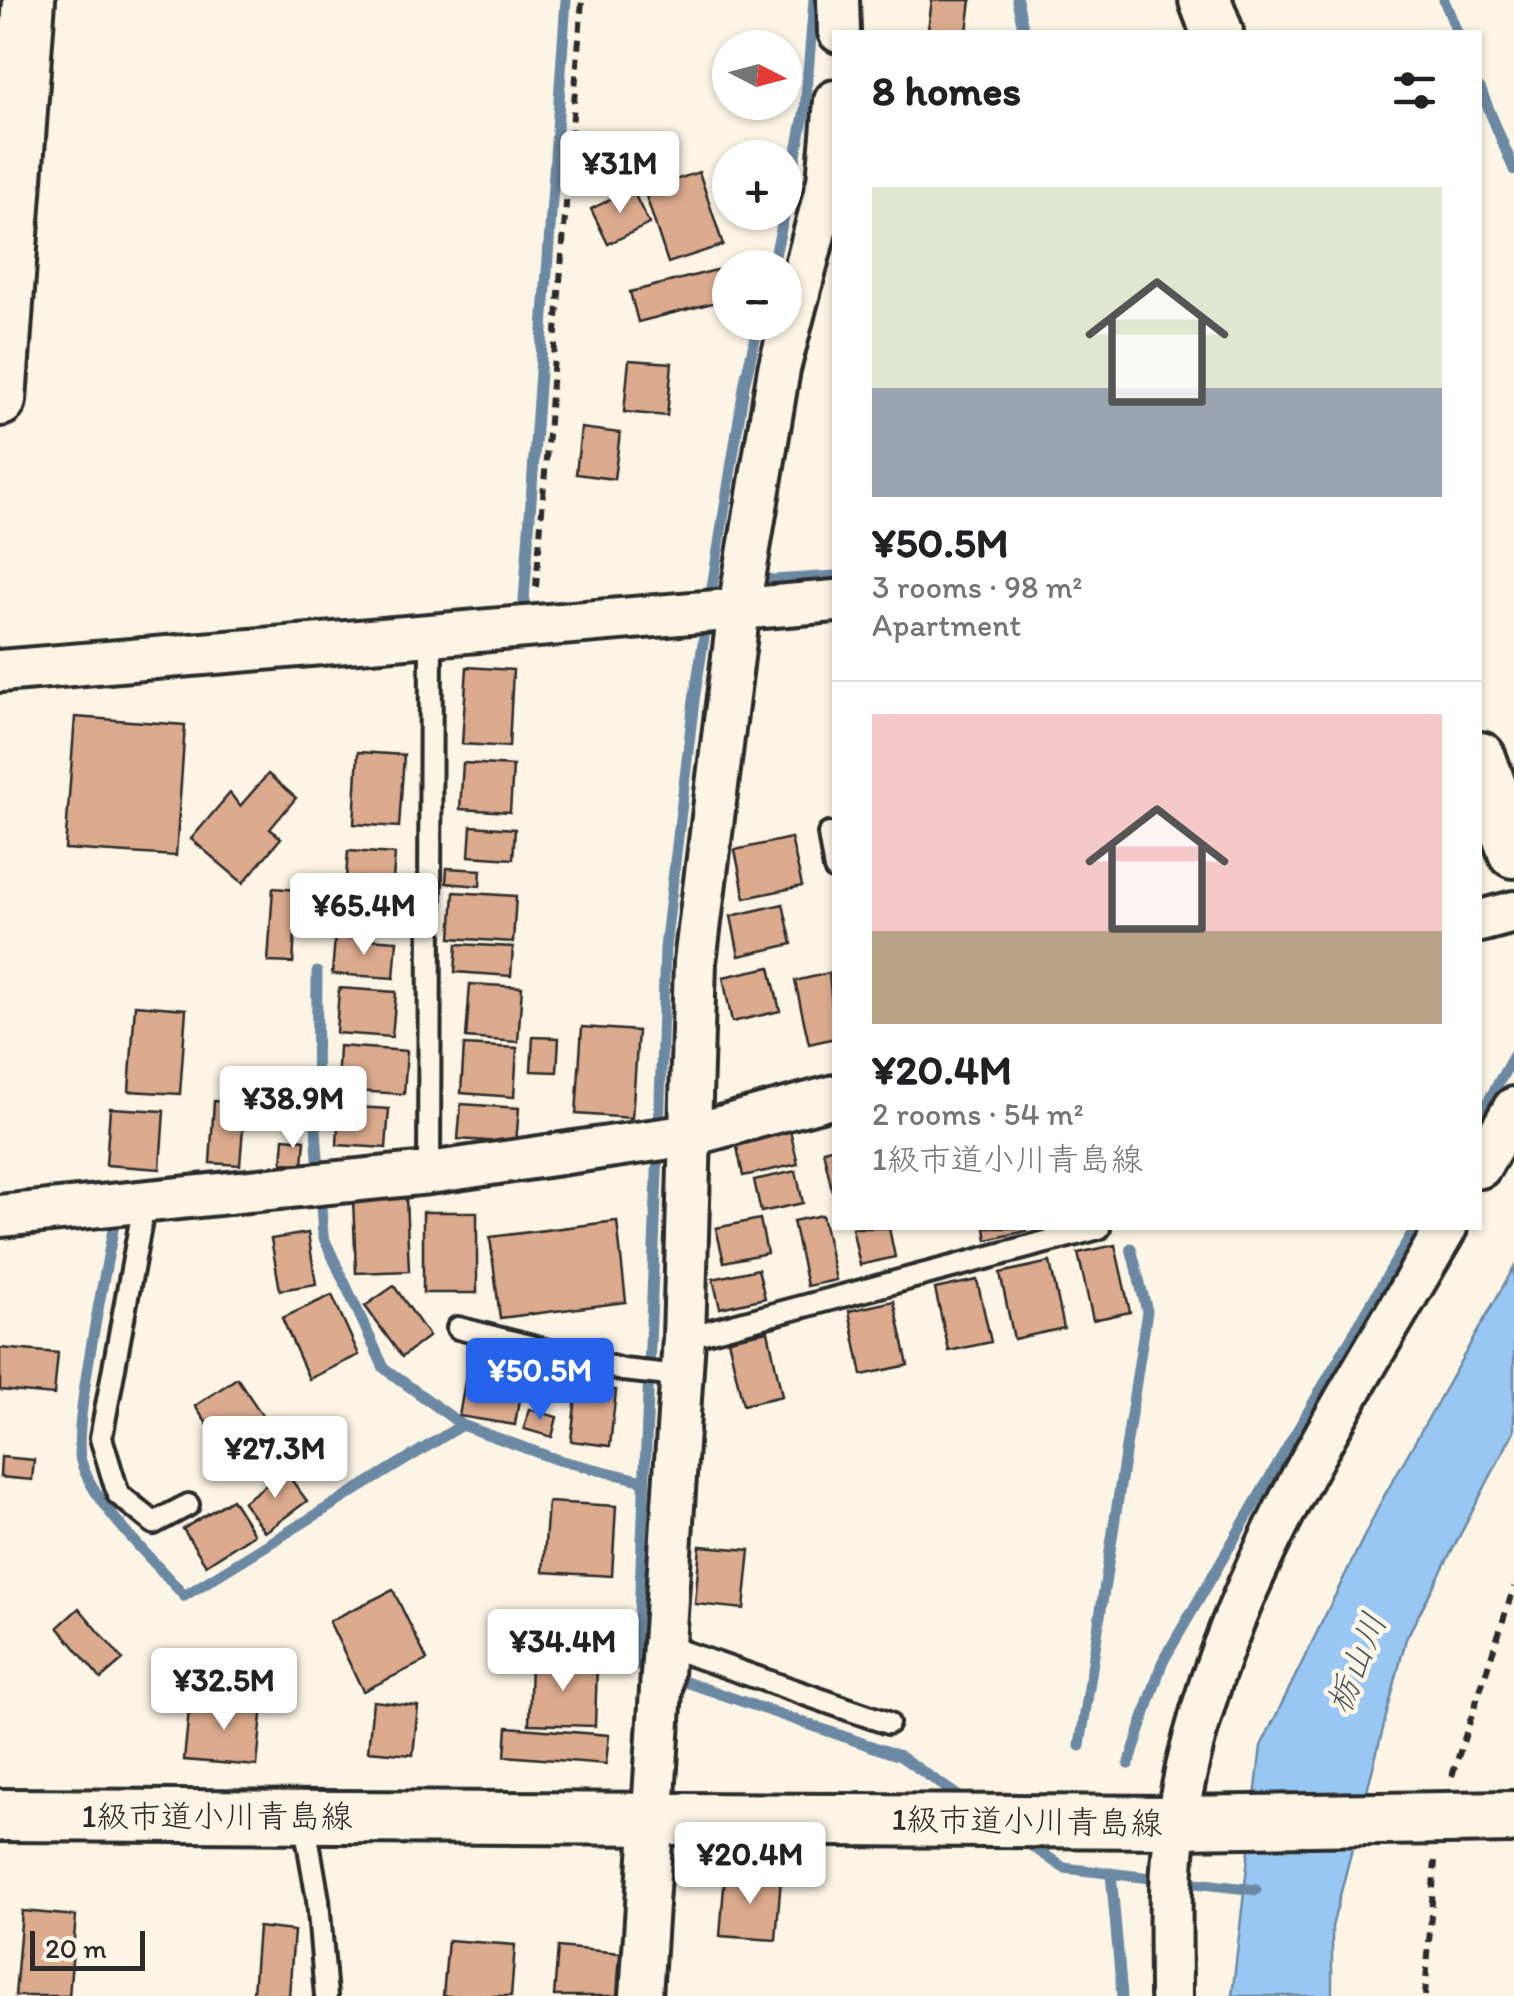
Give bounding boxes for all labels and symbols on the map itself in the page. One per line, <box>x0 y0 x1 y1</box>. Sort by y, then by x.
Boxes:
north arrow <box>712 30 802 120</box>
pin: ¥31M <box>561 131 679 216</box>
pin: ¥65.4M <box>283 873 445 958</box>
pin: ¥38.9M <box>212 1066 374 1151</box>
pin: ¥50.5M <box>459 1338 621 1423</box>
pin: ¥27.3M <box>194 1416 356 1501</box>
water label: 栃山川 <box>1317 1606 1395 1720</box>
pin: ¥34.4M <box>482 1609 644 1694</box>
pin: ¥32.5M <box>143 1648 305 1733</box>
street label: 1級市道小川青島線 <box>82 1797 352 1835</box>
street label: 1級市道小川青島線 <box>891 1800 1163 1842</box>
pin: ¥20.4M <box>669 1822 831 1907</box>
scale bar <box>30 1926 145 1970</box>

